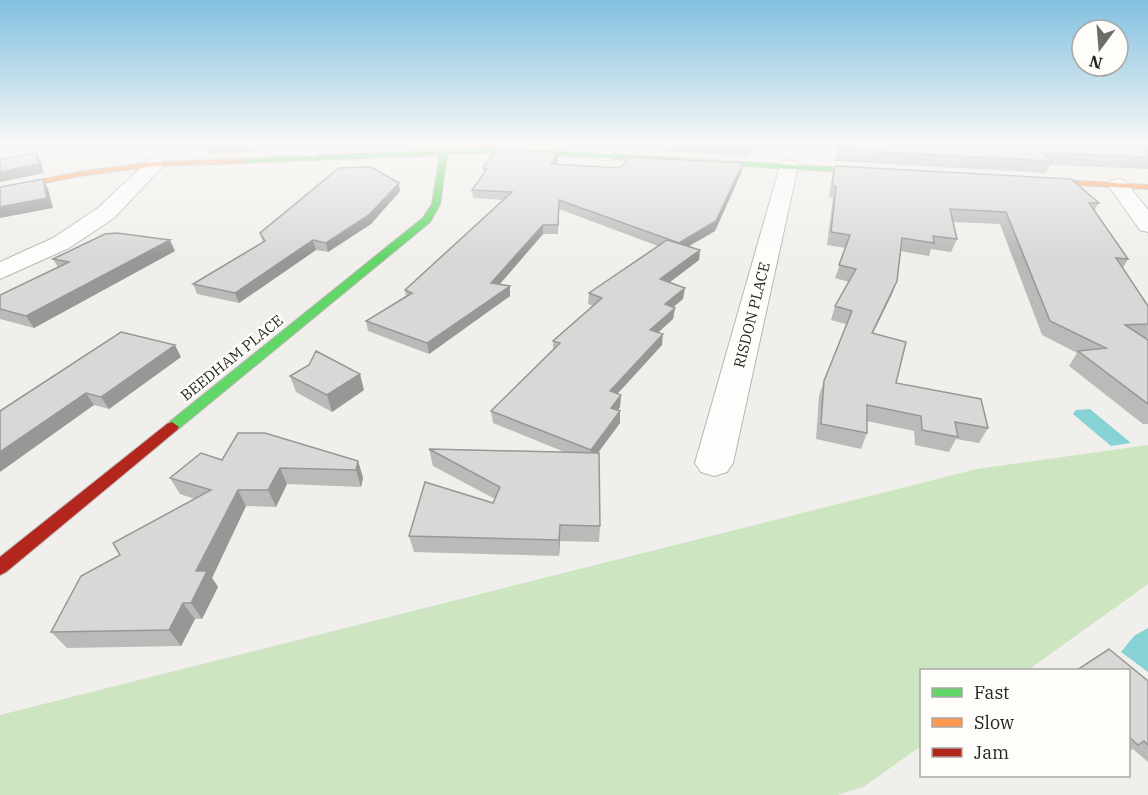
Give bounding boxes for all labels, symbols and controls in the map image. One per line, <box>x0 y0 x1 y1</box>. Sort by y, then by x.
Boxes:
north arrow <box>1070 18 1130 78</box>
text: N <box>1087 51 1105 74</box>
street label: RISDON PLACE <box>729 260 774 370</box>
street label: BEEDHAM PLACE <box>177 311 287 405</box>
legend <box>920 669 1130 777</box>
text: Fast <box>974 681 1009 704</box>
text: Slow <box>974 711 1014 734</box>
text: Jam <box>974 741 1009 764</box>

